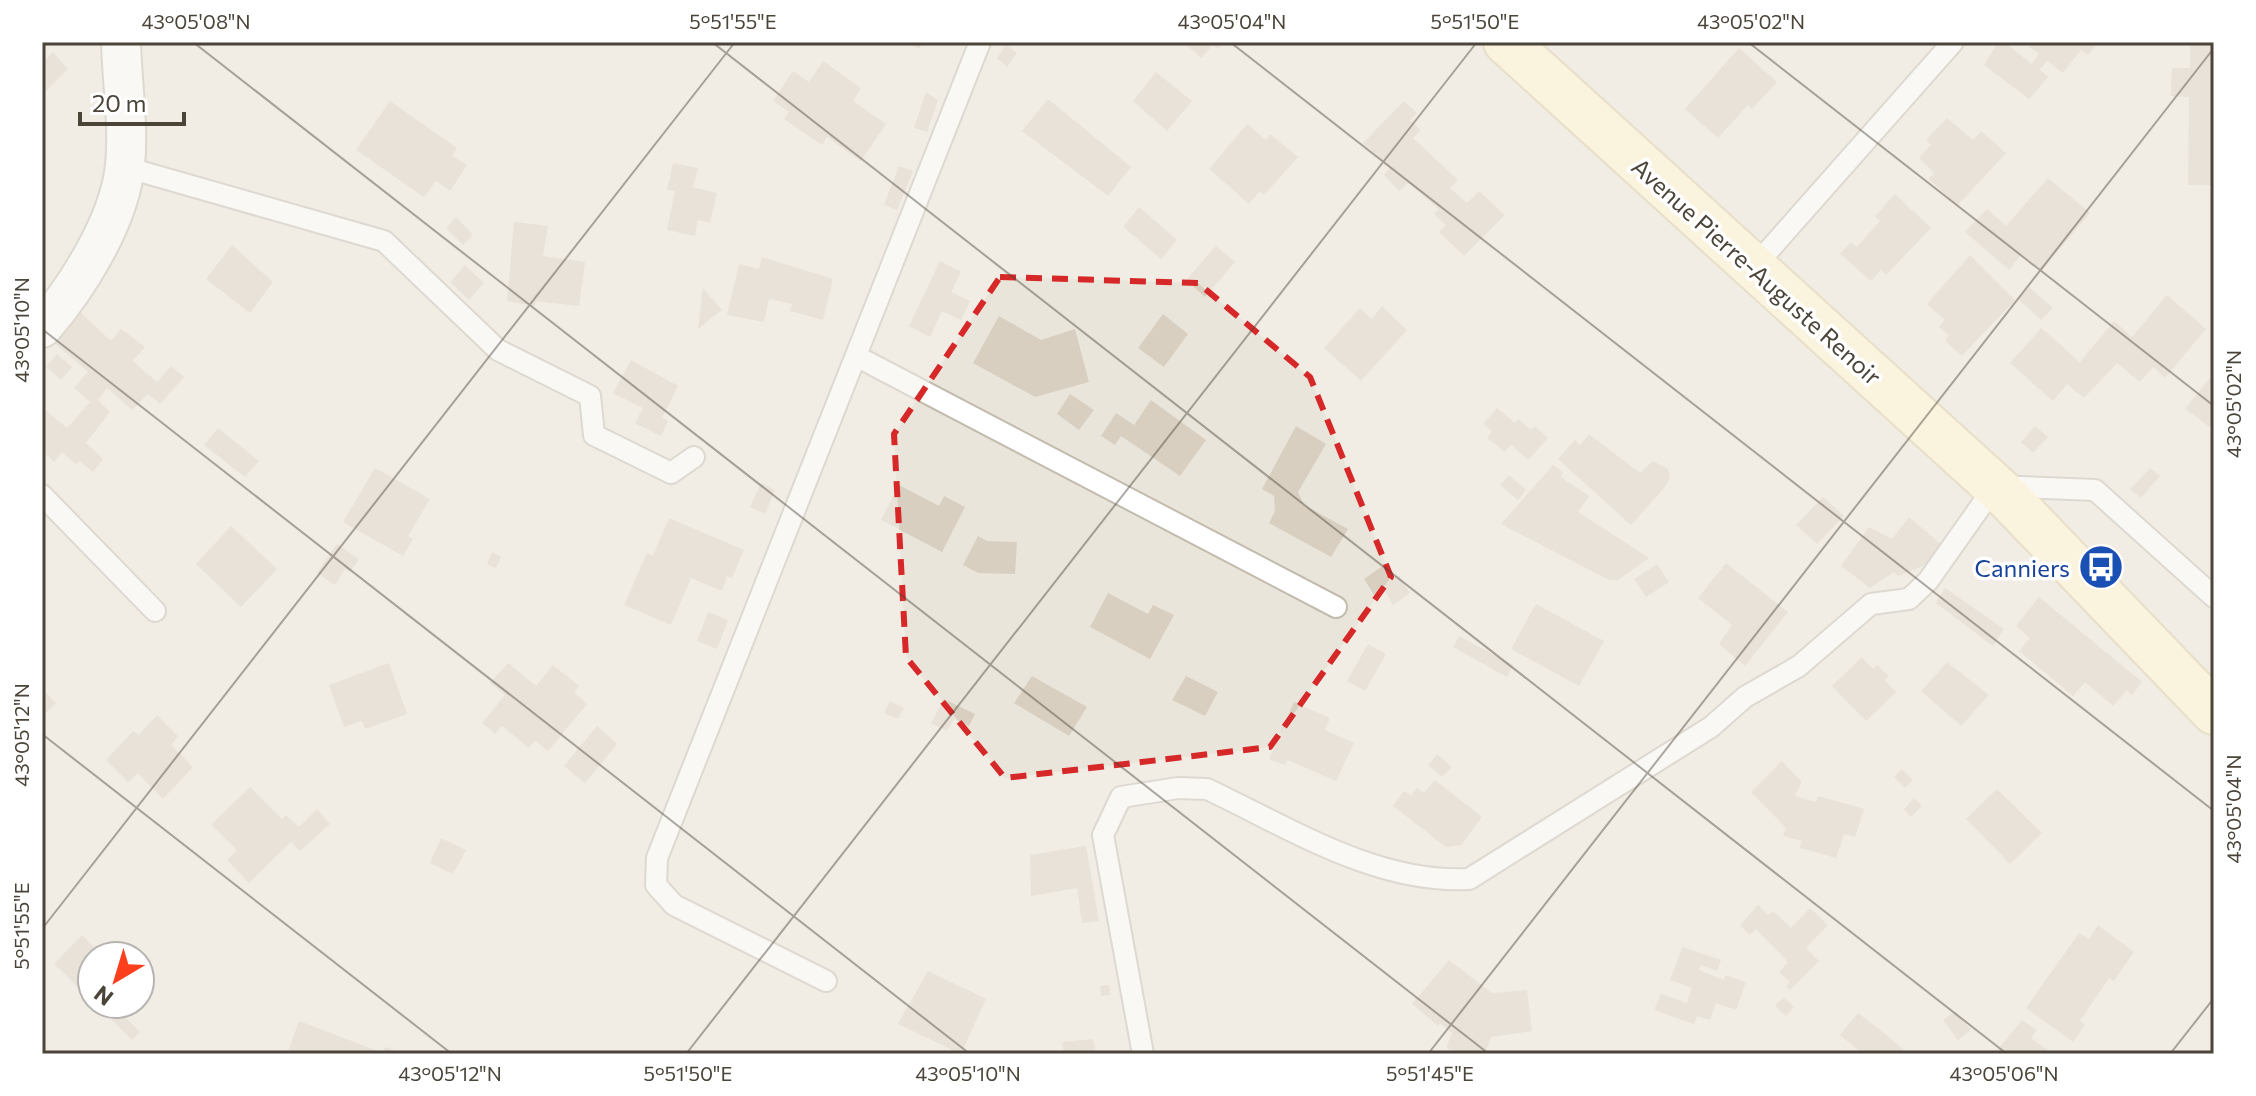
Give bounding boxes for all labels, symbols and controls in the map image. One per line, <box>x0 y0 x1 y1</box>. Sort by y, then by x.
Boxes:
text: 43°05'08"N <box>141 9 251 33</box>
text: 5°51'55"E <box>689 9 777 33</box>
text: 43°05'04"N <box>1178 9 1286 33</box>
text: 5°51'50"E <box>1431 9 1519 33</box>
text: 43°05'02"N <box>1697 9 1805 33</box>
scale bar <box>80 76 184 126</box>
text: 20 m <box>92 88 146 117</box>
street label: Avenue Pierre-Auguste Renoir <box>1626 151 1888 391</box>
text: 43°05'10"N <box>9 277 33 383</box>
text: 43°05'02"N <box>2221 350 2245 458</box>
bus stop icon: Canniers <box>2077 543 2125 591</box>
place label: Canniers <box>1975 553 2070 582</box>
text: 43°05'12"N <box>9 683 33 787</box>
text: 43°05'04"N <box>2221 755 2245 863</box>
text: 5°51'55"E <box>9 882 33 970</box>
north arrow <box>76 940 156 1020</box>
text: N <box>89 980 118 1012</box>
text: 43°05'12"N <box>398 1061 502 1085</box>
text: 5°51'50"E <box>644 1061 732 1085</box>
text: 43°05'10"N <box>915 1061 1021 1085</box>
text: 5°51'45"E <box>1386 1061 1474 1085</box>
text: 43°05'06"N <box>1949 1061 2059 1085</box>

